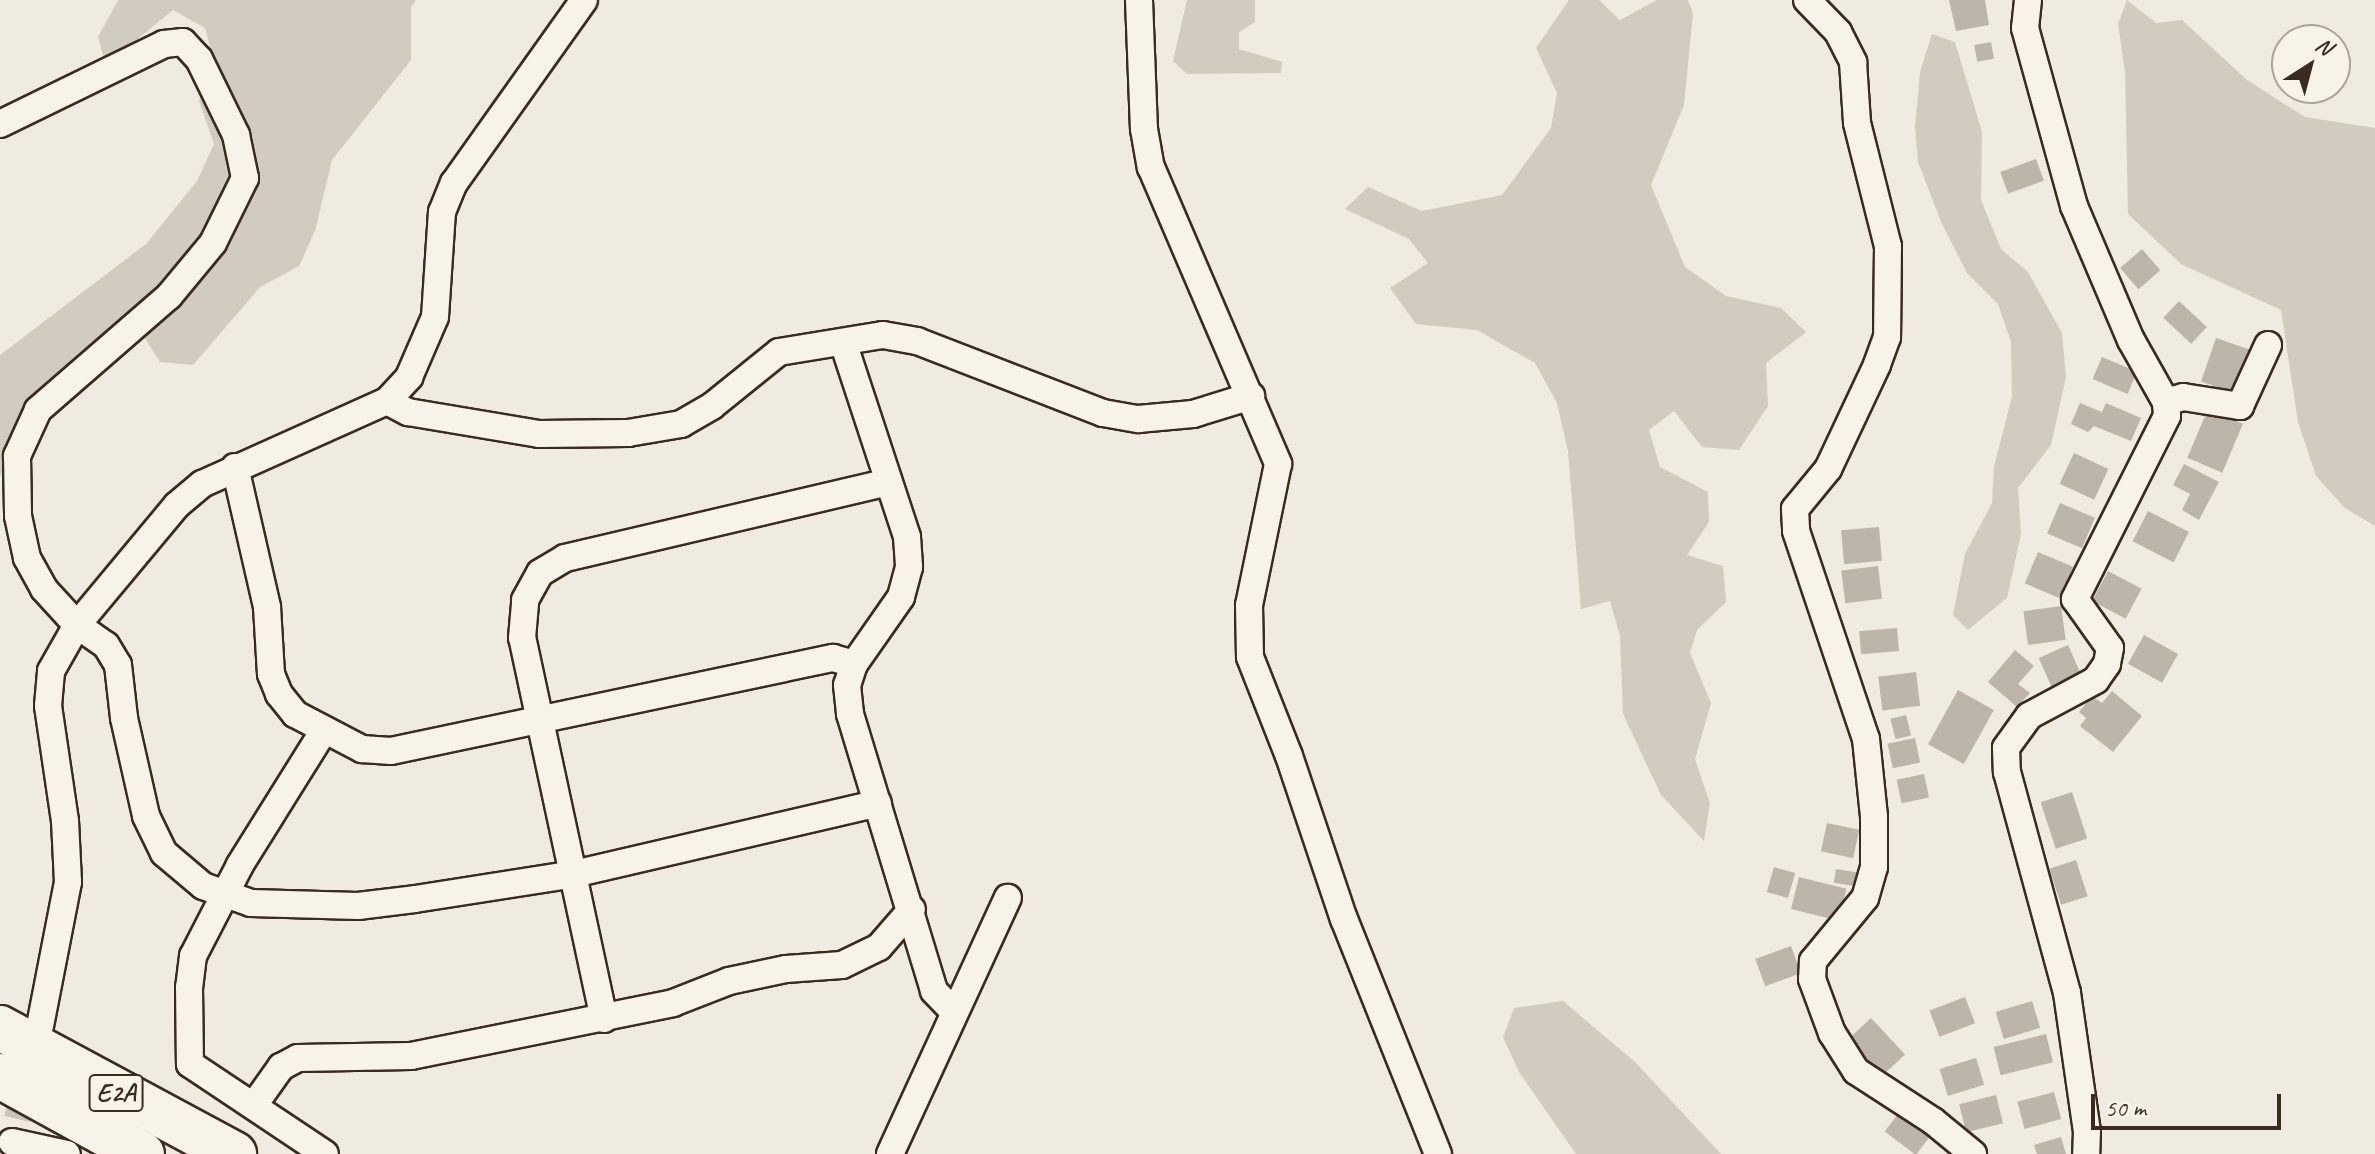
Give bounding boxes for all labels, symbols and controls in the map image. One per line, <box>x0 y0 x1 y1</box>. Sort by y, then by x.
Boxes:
north arrow <box>2271 24 2351 104</box>
text: N <box>2310 31 2338 62</box>
road number: E2A <box>88 1071 144 1115</box>
scale bar <box>2095 1078 2285 1128</box>
text: 50 m <box>2105 1093 2146 1123</box>

